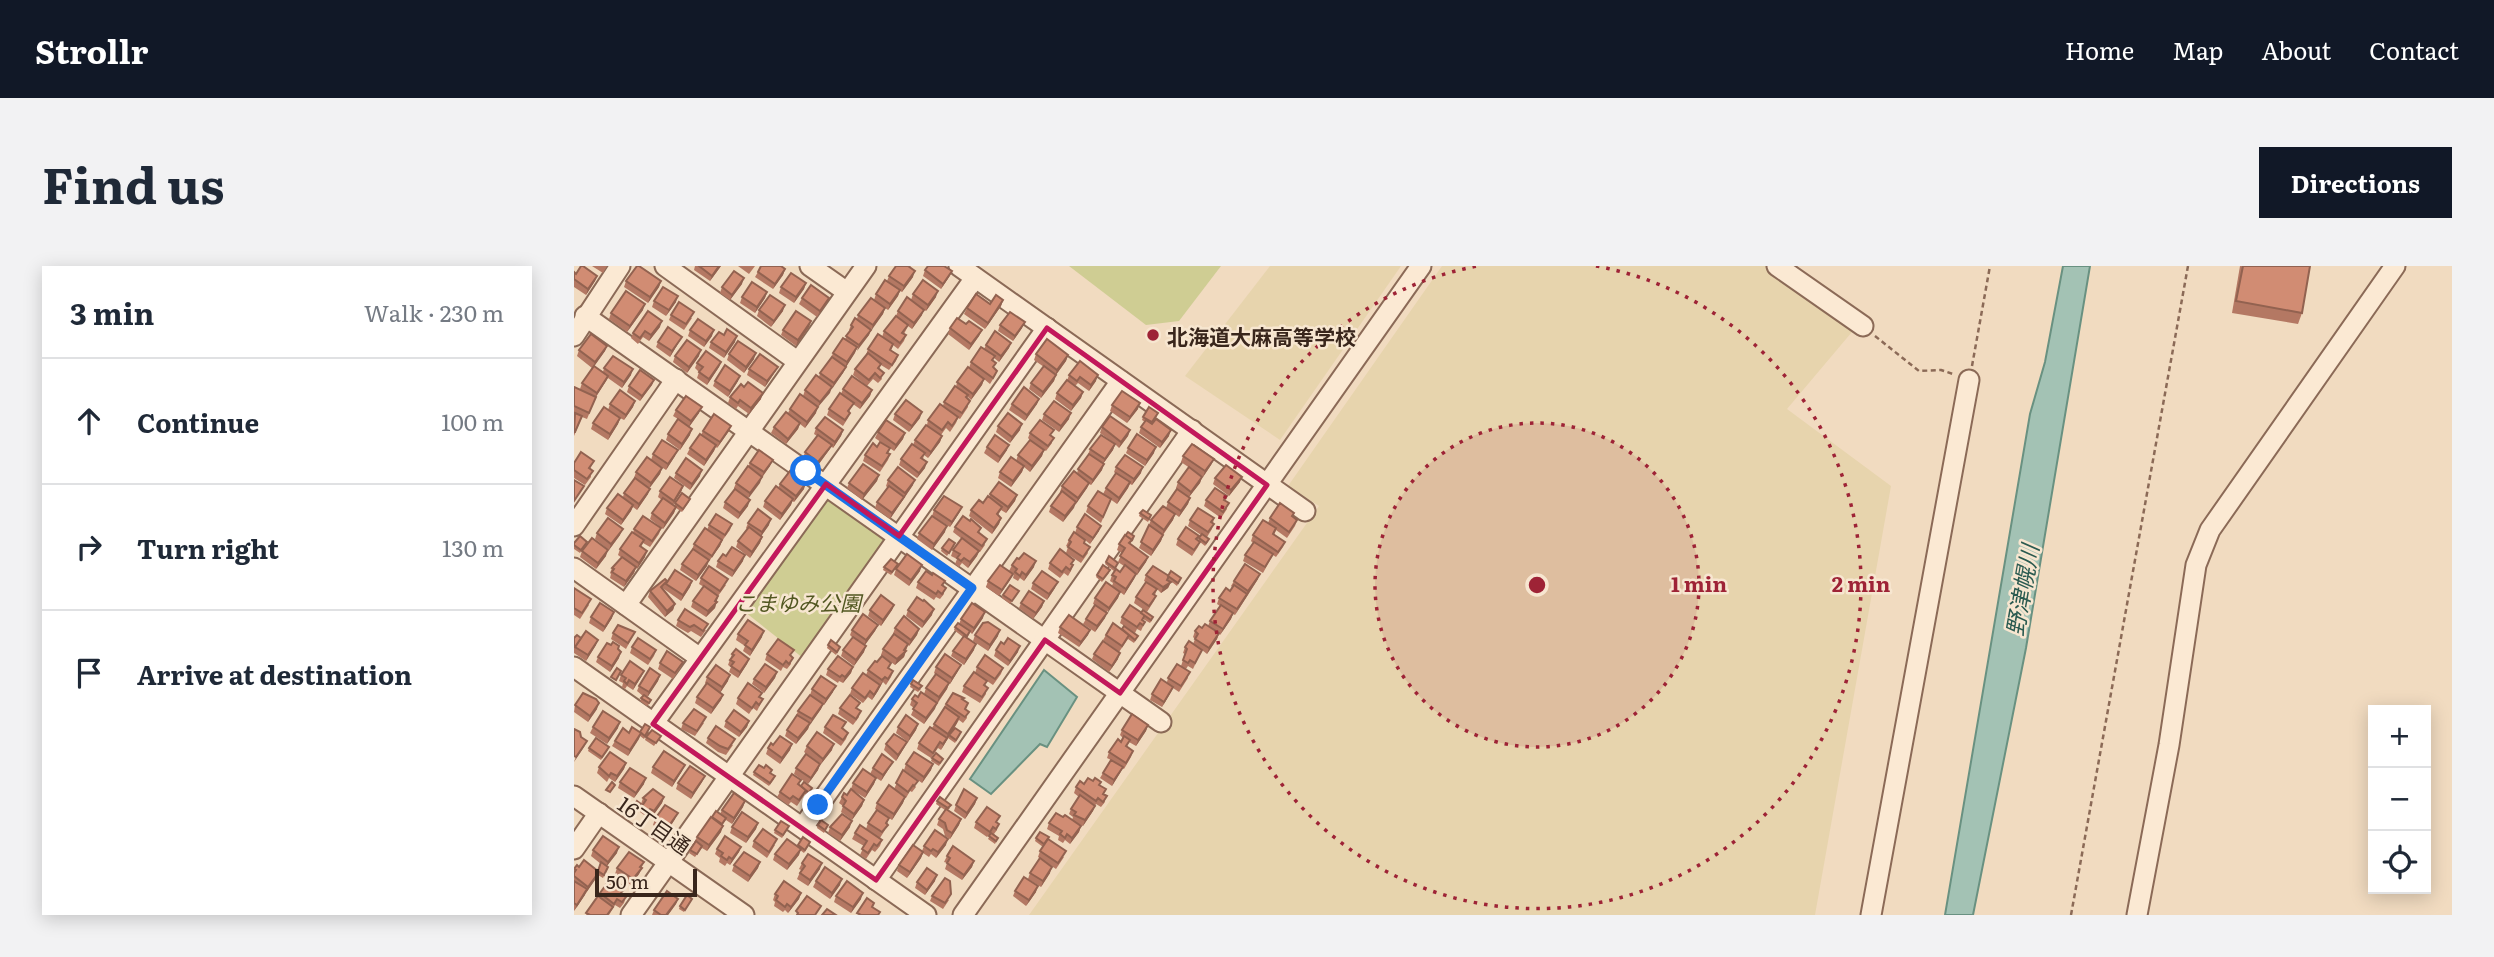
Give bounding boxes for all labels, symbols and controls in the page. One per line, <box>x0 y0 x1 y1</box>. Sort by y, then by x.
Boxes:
text: Strollr <box>35 25 149 74</box>
text: Home <box>2065 32 2134 67</box>
text: Map <box>2172 32 2223 67</box>
text: About <box>2261 32 2331 67</box>
text: Contact <box>2369 32 2459 67</box>
text: Find us <box>42 146 225 219</box>
button: Directions <box>2259 147 2452 218</box>
text: 3 min <box>70 290 154 334</box>
text: Walk · 230 m <box>364 295 504 329</box>
place label: 北海道大麻高等学校 <box>1167 320 1356 351</box>
marker: 北海道大麻高等学校 <box>1145 327 1161 343</box>
icon: ahead <box>70 402 108 440</box>
text: Continue <box>137 402 259 441</box>
text: 100 m <box>441 404 504 438</box>
route start <box>790 455 821 486</box>
icon: right <box>70 528 108 566</box>
text: Turn right <box>137 528 279 567</box>
text: 130 m <box>442 530 504 564</box>
water label: 野津幌川 <box>1996 539 2046 638</box>
text: 1 min <box>1671 567 1727 598</box>
text: 2 min <box>1832 567 1891 598</box>
centre of rings <box>1525 573 1549 597</box>
park label: こまゆみ公園 <box>735 586 864 617</box>
icon: arrive <box>70 654 108 692</box>
text: Arrive at destination <box>137 654 412 693</box>
map controls <box>2368 705 2431 894</box>
button: + <box>2368 705 2431 768</box>
button: − <box>2368 768 2431 831</box>
street label: 16丁目通 <box>612 788 698 860</box>
route end <box>802 789 833 820</box>
button: locate <box>2368 831 2431 894</box>
scale bar <box>595 866 696 898</box>
text: 50 m <box>606 867 649 895</box>

